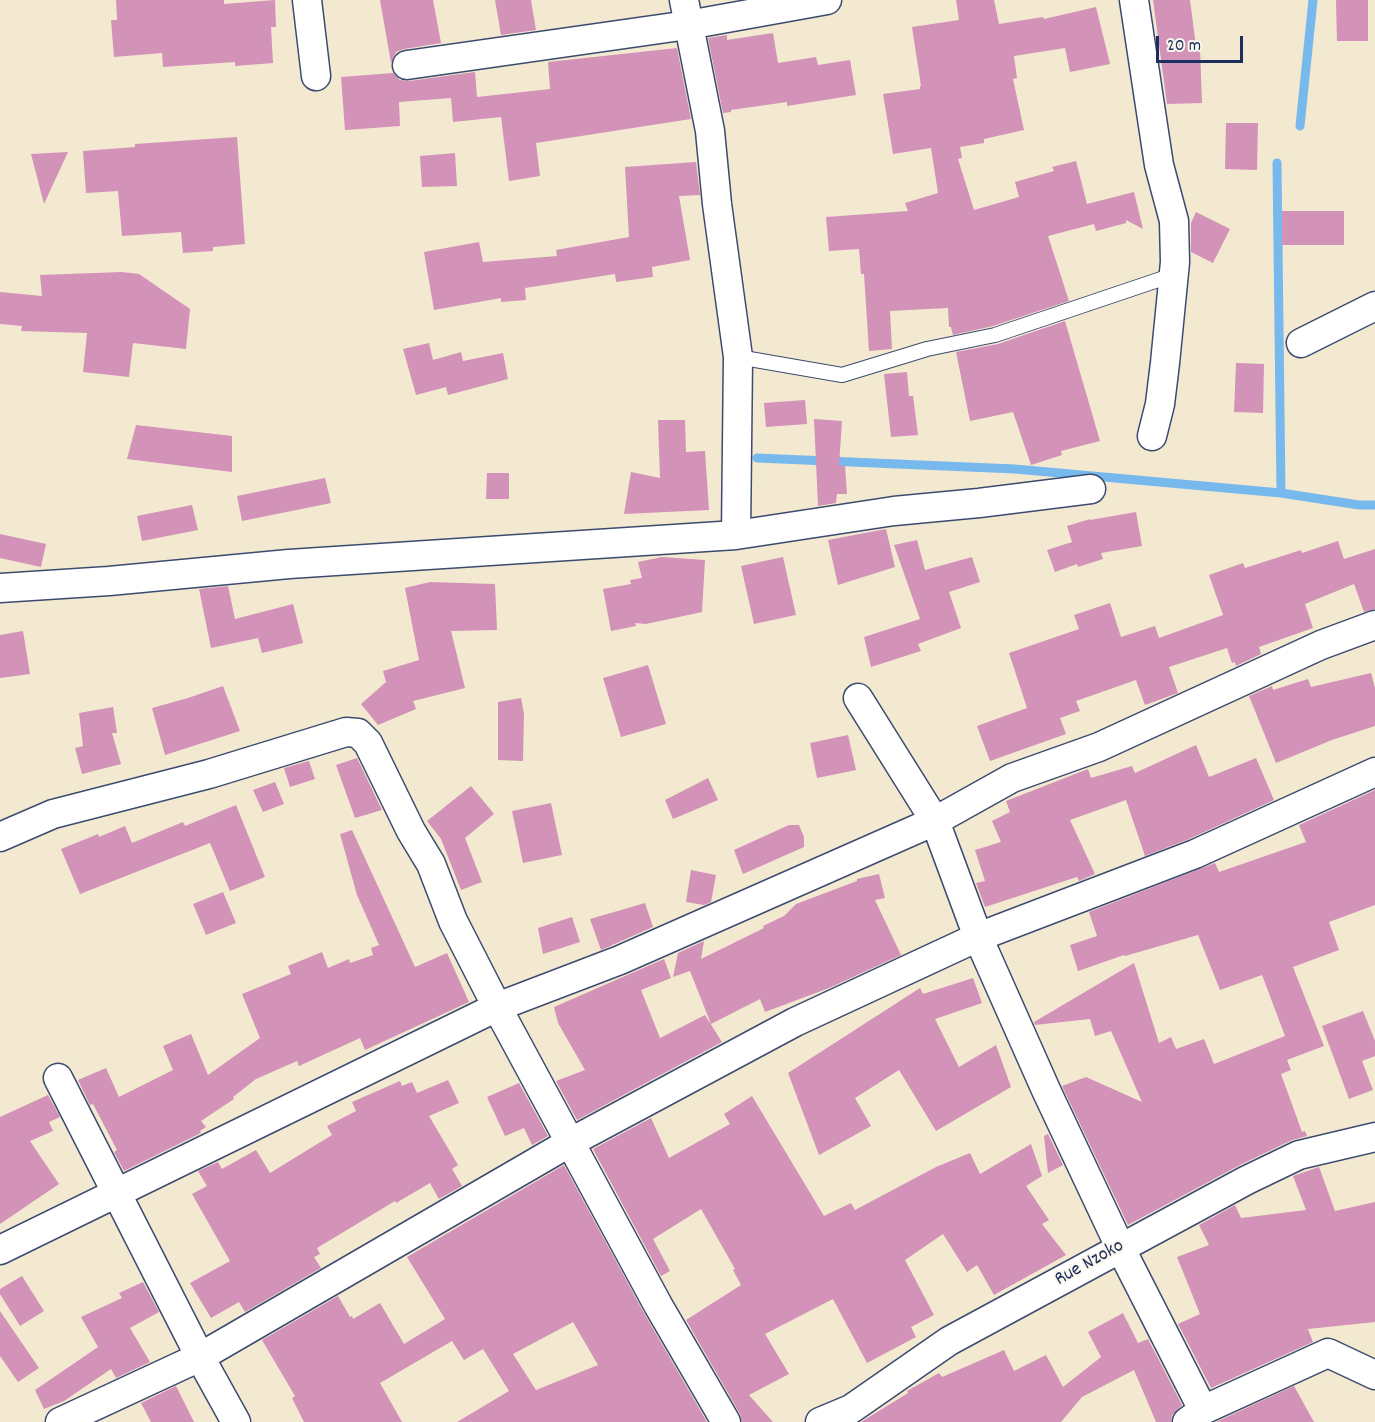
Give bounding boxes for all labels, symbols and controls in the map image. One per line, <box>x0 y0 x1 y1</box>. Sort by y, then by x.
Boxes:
scale bar <box>1159 24 1246 62</box>
text: 20 m <box>1167 34 1201 59</box>
street label: Rue Nzoko <box>1051 1235 1129 1293</box>

